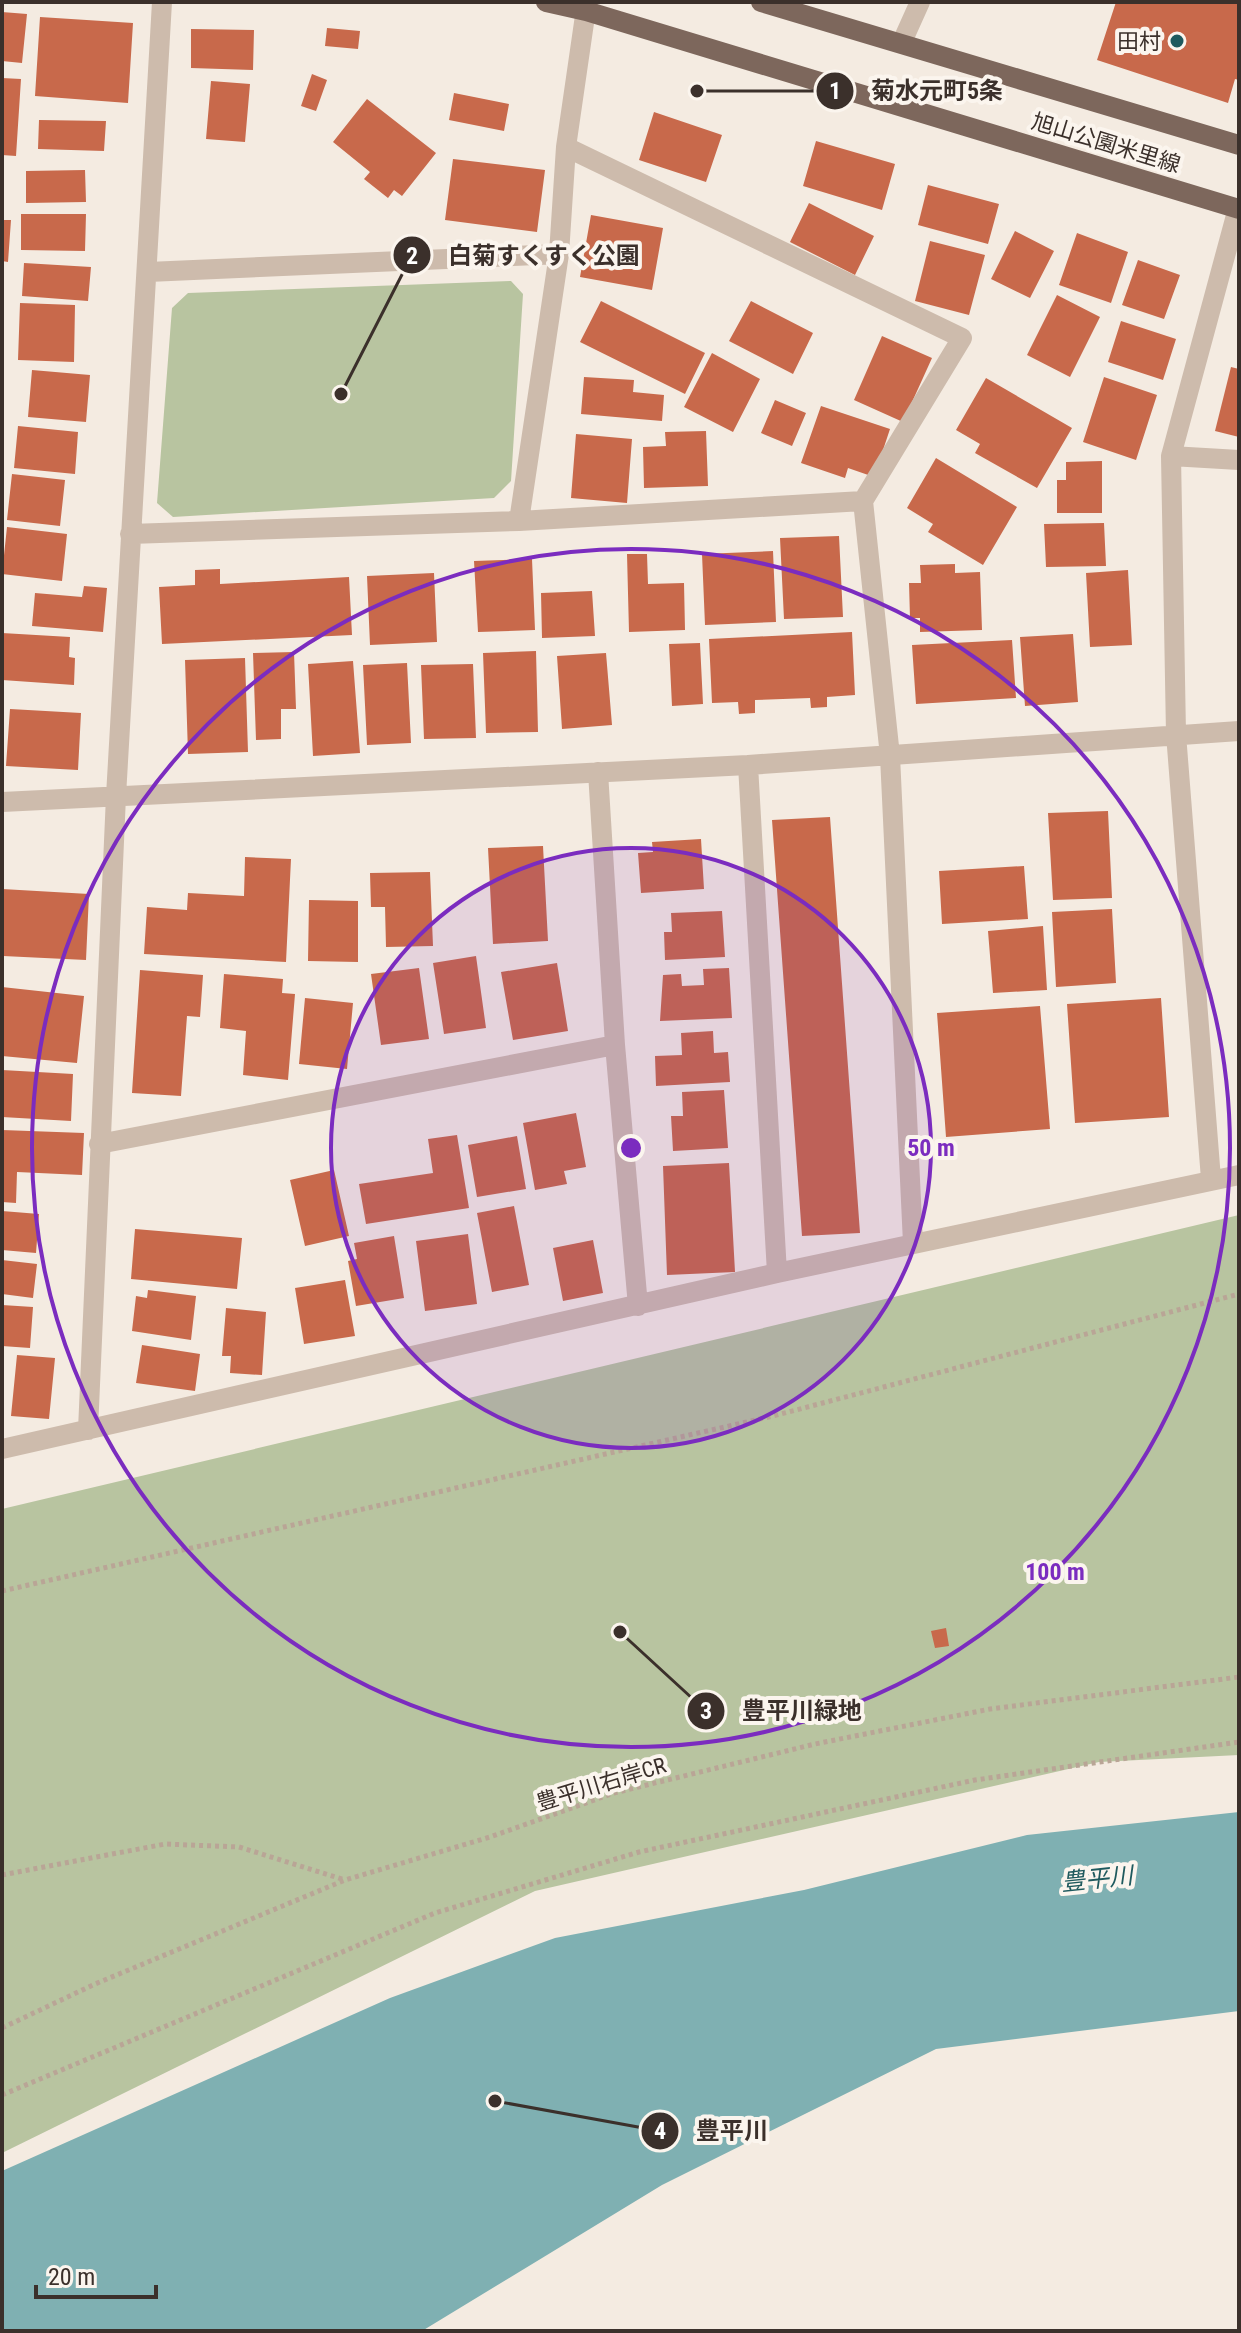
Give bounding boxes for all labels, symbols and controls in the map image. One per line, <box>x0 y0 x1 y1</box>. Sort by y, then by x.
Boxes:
place label: 田村 <box>1117 29 1161 54</box>
marker: 田村 <box>1168 32 1186 50</box>
callout: 菊水元町5条 <box>815 67 1019 115</box>
text: 1 <box>829 77 841 105</box>
text: 菊水元町5条 <box>871 77 1003 105</box>
street label: 旭山公園米里線 <box>1029 109 1183 177</box>
callout: 白菊すくすく公園 <box>392 231 656 279</box>
text: 2 <box>406 242 418 270</box>
text: 白菊すくすく公園 <box>448 242 640 270</box>
centre of rings <box>617 1134 645 1162</box>
text: 50 m <box>907 1134 955 1162</box>
text: 100 m <box>1025 1558 1085 1586</box>
callout: 豊平川緑地 <box>686 1687 878 1735</box>
text: 3 <box>700 1697 712 1725</box>
text: 豊平川緑地 <box>742 1697 862 1725</box>
street label: 豊平川右岸CR <box>533 1752 669 1816</box>
water label: 豊平川 <box>1060 1861 1137 1897</box>
callout: 豊平川 <box>640 2107 784 2155</box>
text: 4 <box>654 2117 666 2145</box>
text: 豊平川 <box>696 2117 768 2145</box>
scale bar <box>36 2249 156 2299</box>
text: 20 m <box>48 2263 95 2291</box>

